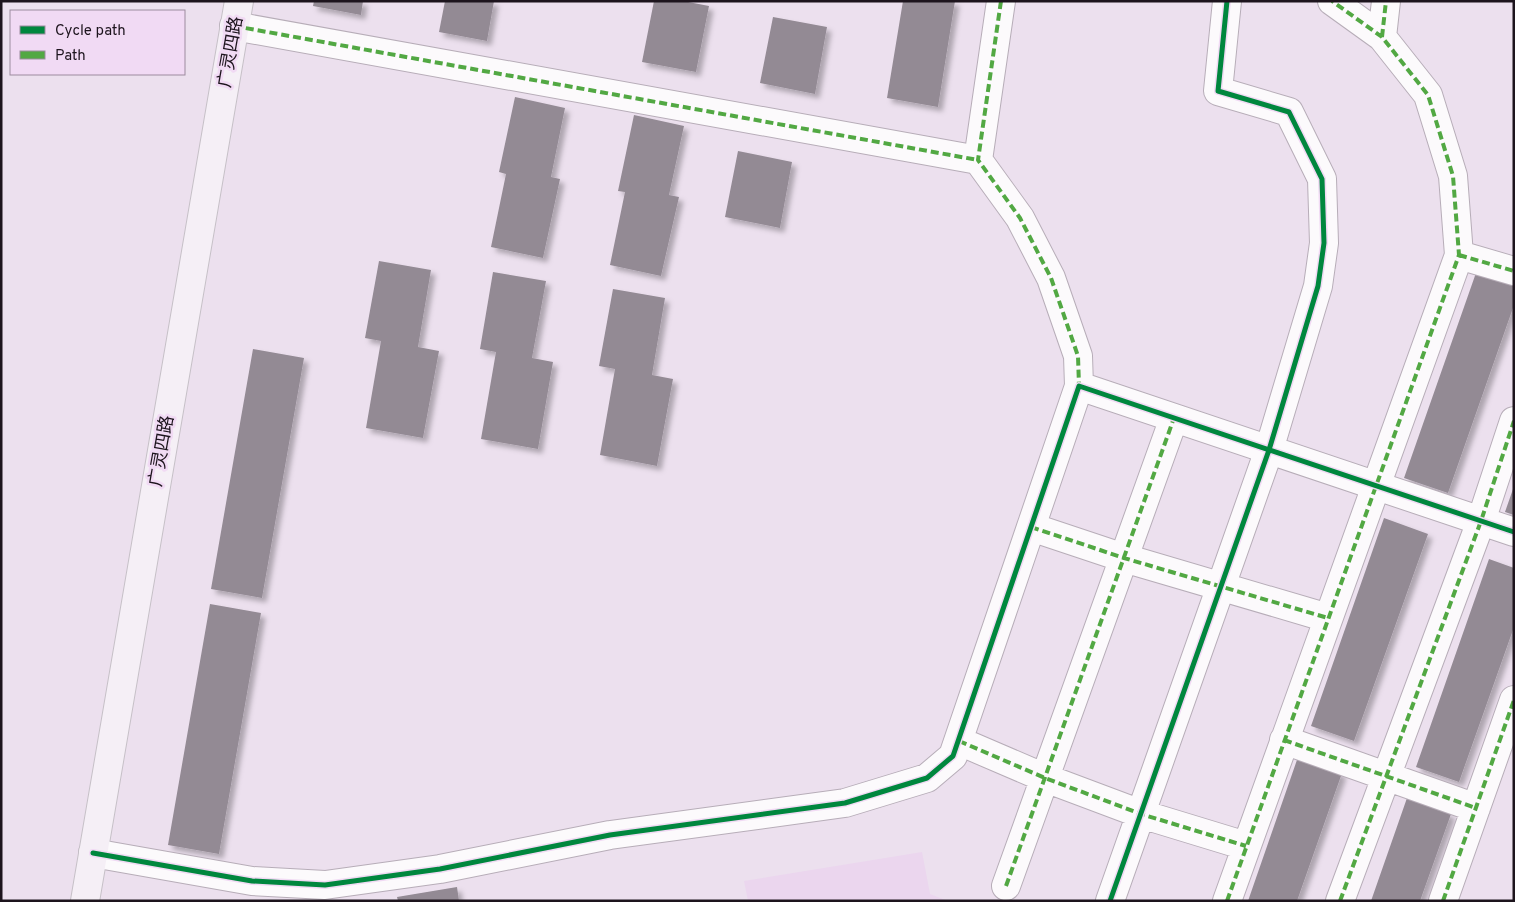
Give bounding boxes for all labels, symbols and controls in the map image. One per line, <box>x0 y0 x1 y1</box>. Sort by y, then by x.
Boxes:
legend <box>10 10 185 75</box>
street label: 广灵四路 <box>214 15 249 90</box>
text: Cycle path <box>55 22 126 41</box>
text: Path <box>55 47 86 66</box>
street label: 广灵四路 <box>145 414 180 489</box>

